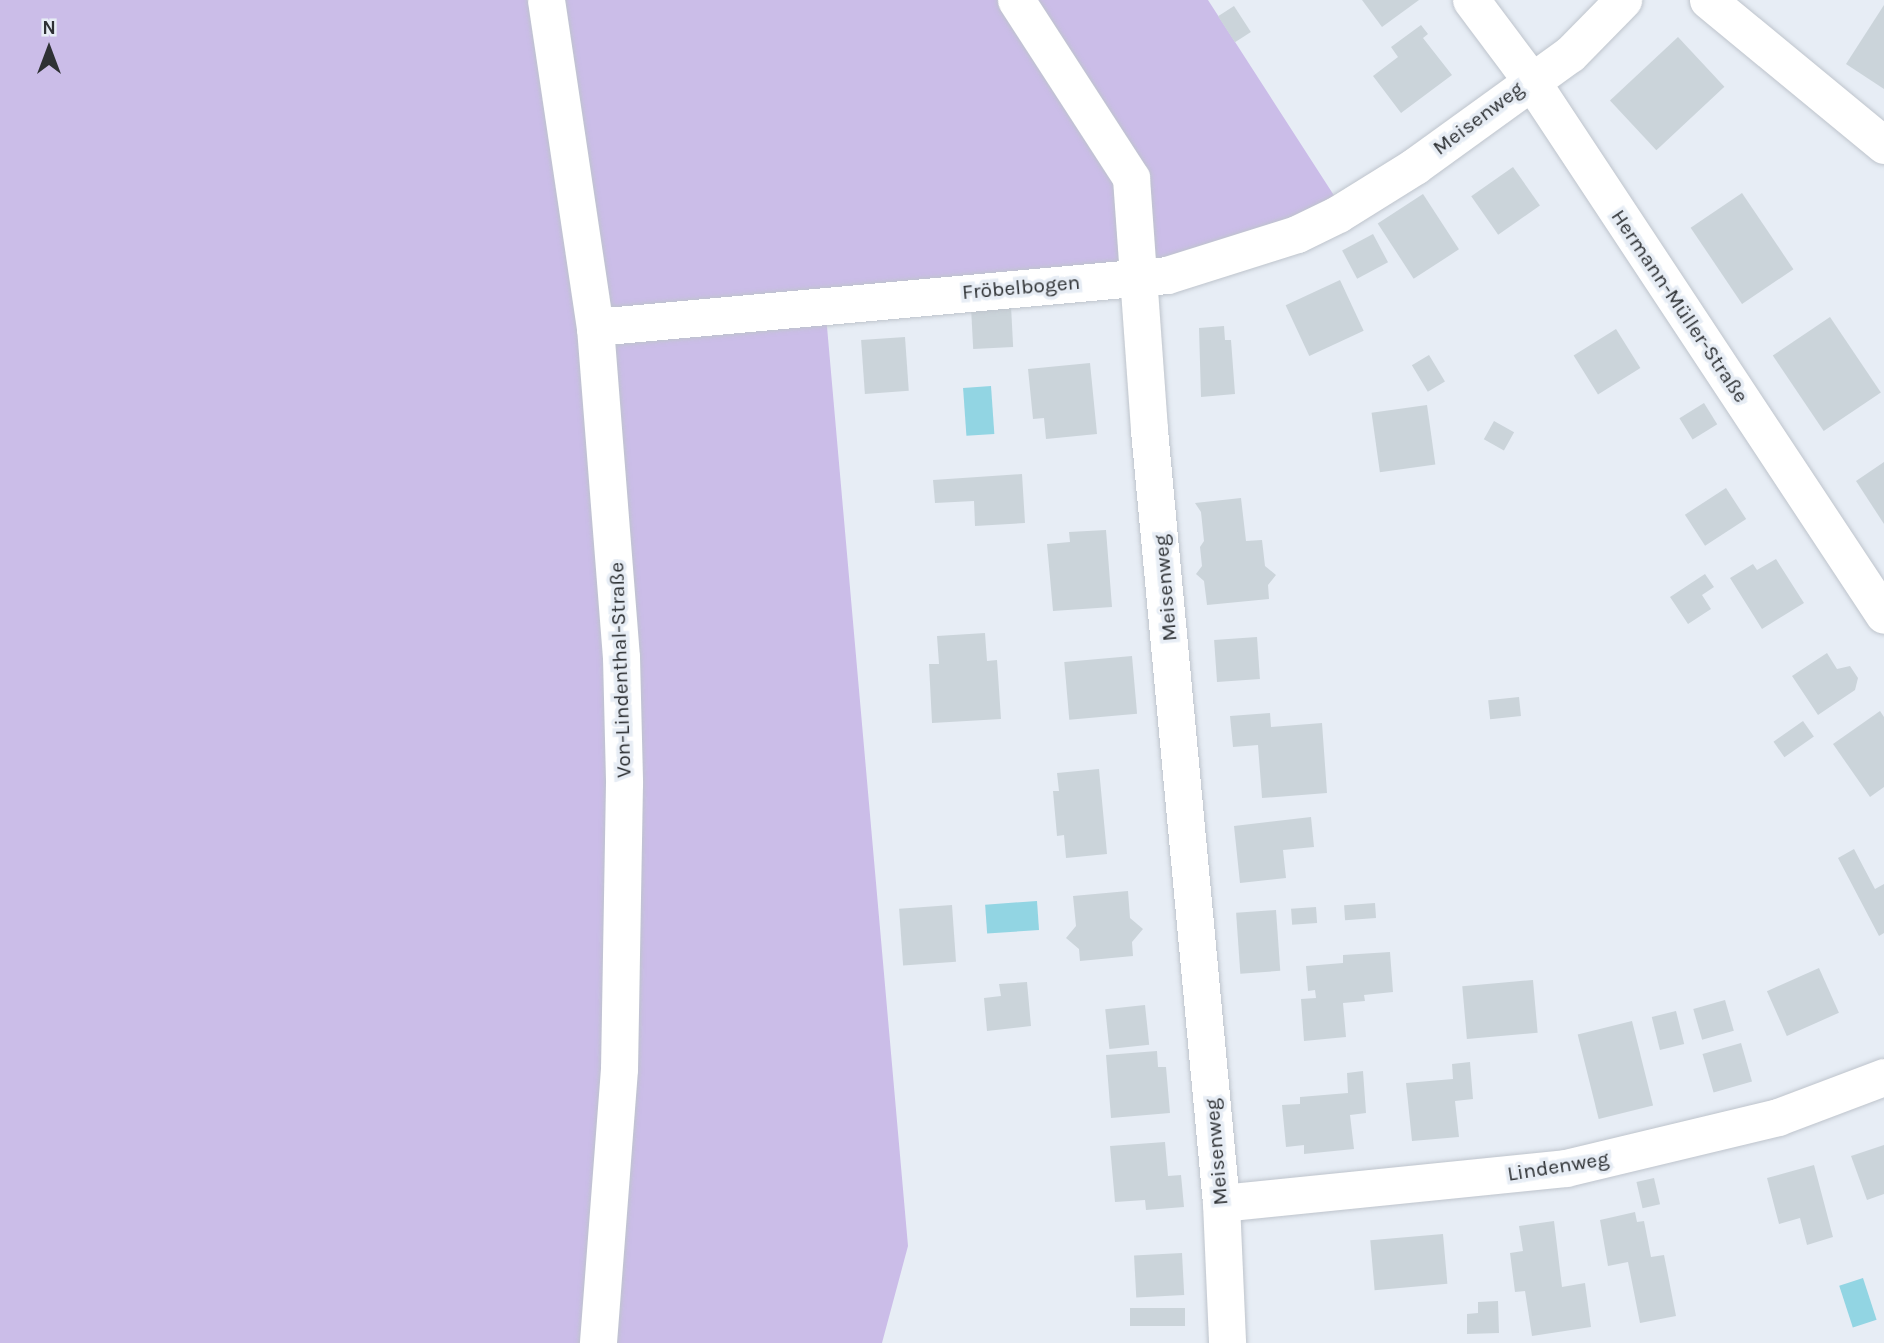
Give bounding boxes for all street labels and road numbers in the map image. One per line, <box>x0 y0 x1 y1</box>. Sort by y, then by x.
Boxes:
street label: Meisenweg <box>1428 76 1528 160</box>
street label: Hermann-Müller-Straße <box>1606 205 1754 407</box>
street label: Fröbelbogen <box>961 269 1081 305</box>
street label: Meisenweg <box>1148 534 1182 642</box>
street label: Von-Lindenthal-Straße <box>604 562 636 778</box>
street label: Meisenweg <box>1199 1098 1233 1206</box>
street label: Lindenweg <box>1505 1146 1611 1186</box>

